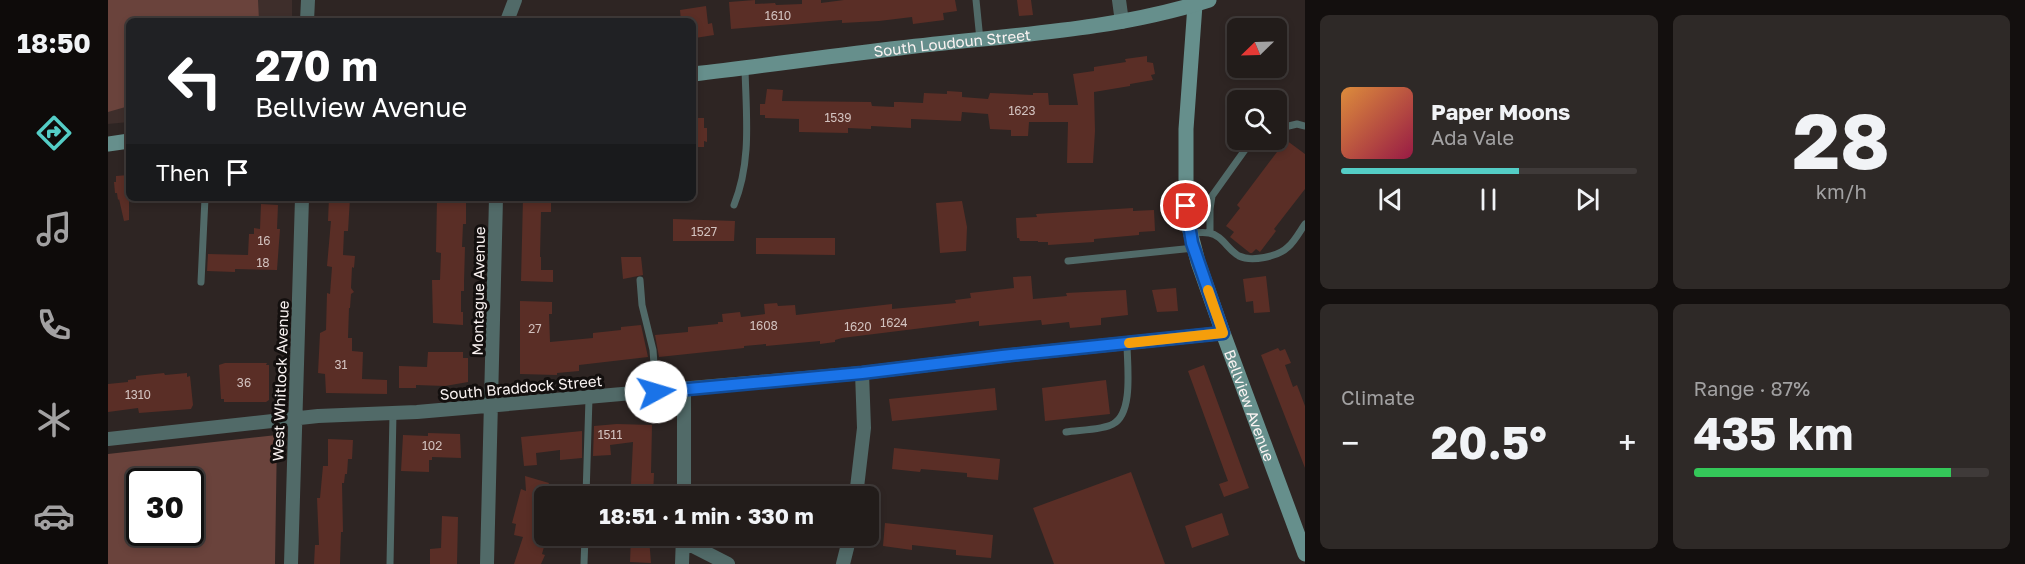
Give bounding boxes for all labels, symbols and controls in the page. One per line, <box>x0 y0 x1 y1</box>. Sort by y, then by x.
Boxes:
house number: 1610 <box>765 8 791 23</box>
north arrow <box>1227 18 1287 78</box>
map controls <box>1227 18 1287 150</box>
street label: South Loudoun Street <box>872 25 1032 60</box>
text: 18:50 <box>17 27 91 59</box>
text: 270 m <box>255 40 378 90</box>
icon: left <box>156 42 234 120</box>
button: search <box>1227 90 1287 150</box>
text: Bellview Avenue <box>255 91 467 123</box>
text: 28 <box>1792 93 1890 186</box>
text: Paper Moons <box>1431 98 1570 125</box>
house number: 1623 <box>1008 103 1036 118</box>
house number: 1539 <box>824 110 852 125</box>
icon: directions <box>33 112 75 154</box>
text: Ada Vale <box>1431 125 1514 149</box>
icon: arrive <box>221 156 254 189</box>
text: Then <box>156 159 209 186</box>
text: km/h <box>1816 179 1867 203</box>
pin <box>1160 180 1211 231</box>
icon: previous <box>1374 183 1407 216</box>
icon: pause <box>1472 183 1505 216</box>
icon: next <box>1571 183 1604 216</box>
icon: arrive <box>1169 189 1202 222</box>
icon: music <box>33 208 75 250</box>
house number: 1527 <box>691 224 717 239</box>
street label: Montague Avenue <box>468 226 488 356</box>
house number: 16 <box>257 233 271 248</box>
house number: 18 <box>256 255 270 270</box>
street label: West Whitlock Avenue <box>268 300 292 462</box>
icon: phone <box>33 304 75 346</box>
house number: 1624 <box>880 315 908 330</box>
house number: 1608 <box>750 318 778 333</box>
house number: 1620 <box>844 319 872 334</box>
house number: 27 <box>528 321 542 336</box>
street label: Bellview Avenue <box>1221 347 1279 464</box>
house number: 31 <box>335 357 348 372</box>
position arrow <box>624 360 688 424</box>
street label: South Braddock Street <box>439 371 603 403</box>
house number: 36 <box>237 375 251 390</box>
text: Range · 87% <box>1694 376 1810 400</box>
text: Climate <box>1341 385 1415 409</box>
house number: 1310 <box>125 387 151 402</box>
icon: climate <box>33 399 75 441</box>
text: 435 km <box>1694 406 1853 460</box>
text: 20.5° <box>1431 415 1547 469</box>
text: − <box>1341 423 1359 462</box>
text: + <box>1618 423 1636 462</box>
house number: 1511 <box>598 427 622 442</box>
house number: 102 <box>422 438 442 453</box>
speed limit sign: 30 <box>126 468 204 546</box>
icon: car <box>33 495 75 537</box>
text: 18:51 · 1 min · 330 m <box>599 502 814 529</box>

